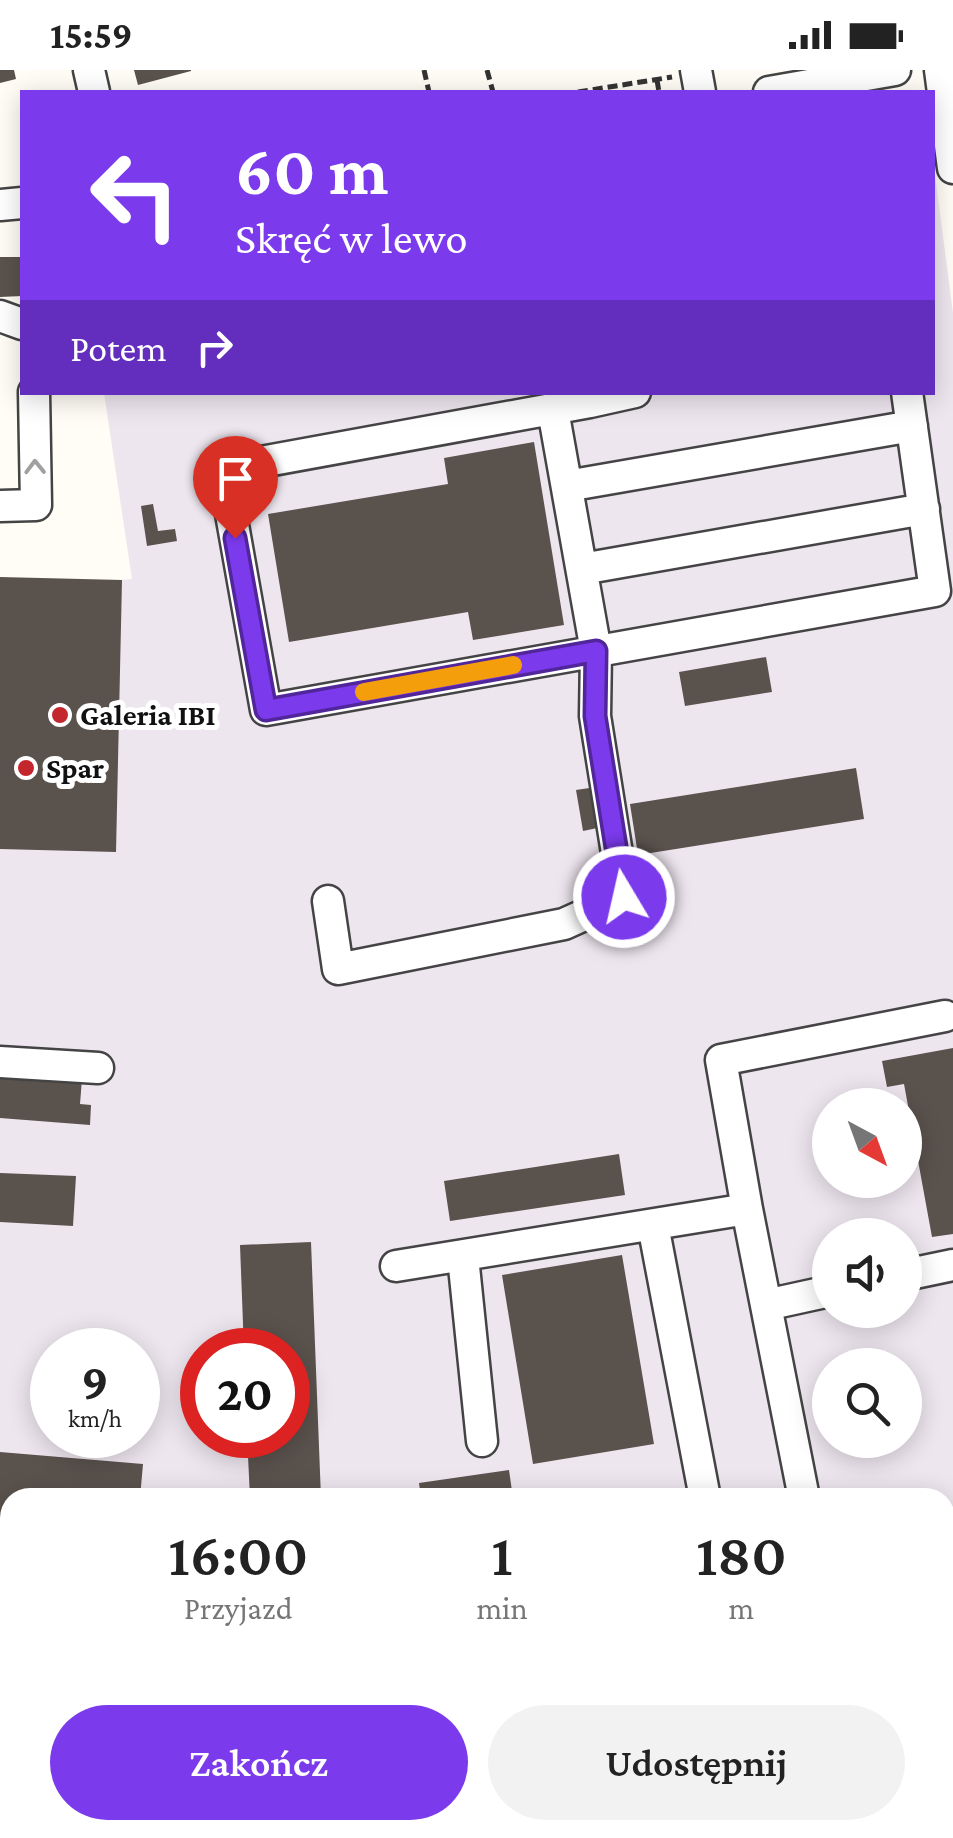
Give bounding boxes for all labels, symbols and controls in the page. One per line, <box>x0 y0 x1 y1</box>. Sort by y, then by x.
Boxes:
text: 15:59 <box>50 14 132 56</box>
icon: left <box>70 130 200 260</box>
text: 60 m <box>235 131 388 209</box>
text: Skręć w lewo <box>235 213 468 263</box>
icon: right <box>187 320 242 375</box>
text: Potem <box>70 327 167 369</box>
pin <box>193 436 278 539</box>
icon: arrive <box>208 451 263 506</box>
one-way arrow <box>25 458 46 474</box>
place label: Galeria IBI <box>80 698 216 731</box>
marker: Galeria IBI <box>49 704 71 726</box>
place label: Spar <box>46 751 104 784</box>
marker: Spar <box>15 757 37 779</box>
position arrow <box>572 845 676 949</box>
north arrow <box>812 1088 922 1198</box>
map controls <box>812 1088 922 1458</box>
button: sound <box>812 1218 922 1328</box>
speed limit sign: 20 <box>180 1328 310 1458</box>
button: search <box>812 1348 922 1458</box>
text: 9 <box>81 1353 109 1409</box>
text: km/h <box>68 1405 122 1432</box>
text: 16:00 <box>168 1521 308 1588</box>
text: 1 <box>491 1521 513 1588</box>
text: 180 <box>696 1521 787 1588</box>
text: Przyjazd <box>184 1590 293 1626</box>
text: min <box>476 1590 528 1626</box>
text: m <box>728 1590 754 1626</box>
button: Zakończ <box>50 1705 468 1820</box>
button: Udostępnij <box>488 1705 905 1820</box>

